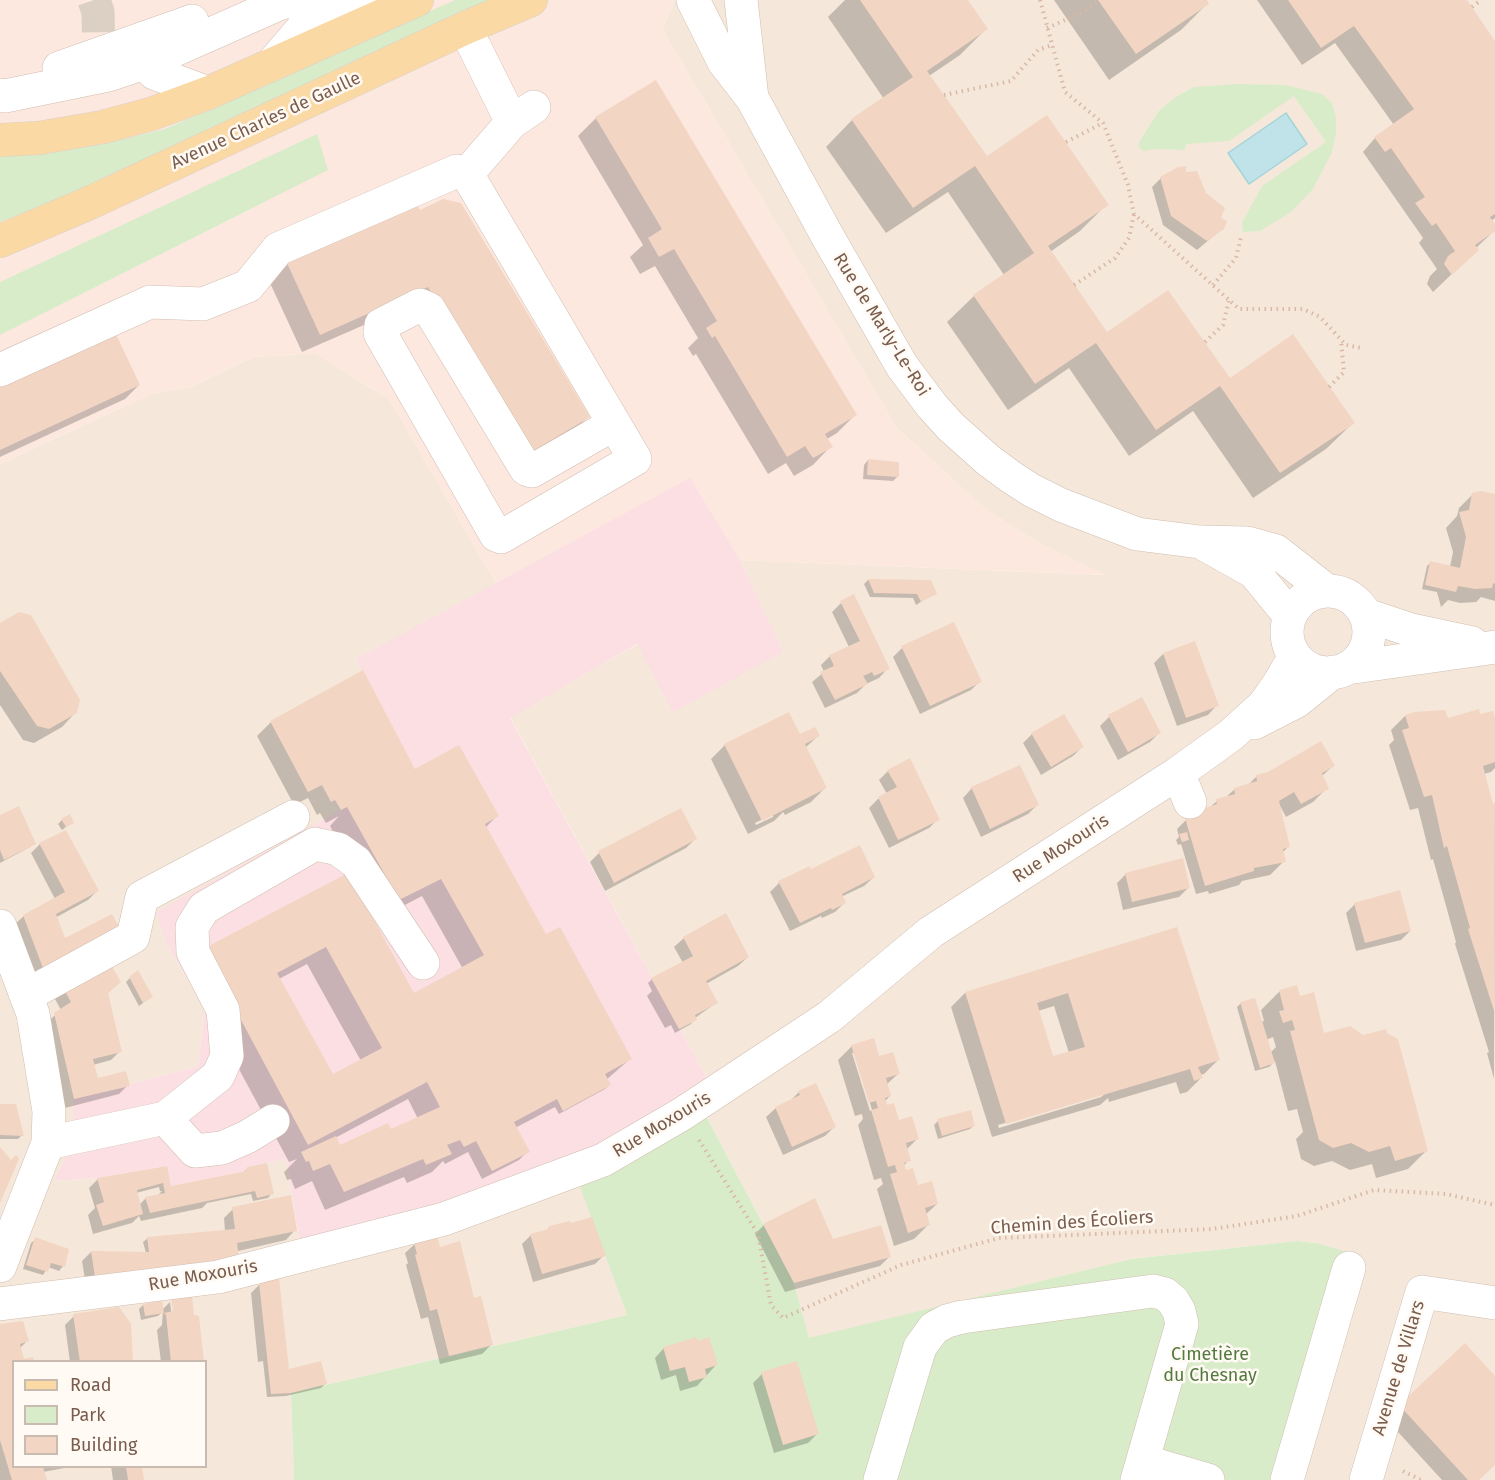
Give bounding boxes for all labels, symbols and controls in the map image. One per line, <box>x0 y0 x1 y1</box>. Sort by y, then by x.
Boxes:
street label: Avenue Charles de Gaulle <box>168 67 364 175</box>
street label: Rue de Marly-Le-Roi <box>828 249 934 401</box>
street label: Rue Moxouris <box>1009 810 1113 888</box>
street label: Rue Moxouris <box>609 1087 715 1163</box>
street label: Chemin des Écoliers <box>990 1207 1154 1239</box>
street label: Rue Moxouris <box>147 1256 259 1296</box>
street label: Avenue de Villars <box>1368 1298 1430 1438</box>
park label: Cimetière du Chesnay <box>1163 1344 1257 1386</box>
legend <box>12 1360 207 1468</box>
text: Road <box>70 1374 112 1396</box>
text: Park <box>70 1404 105 1426</box>
text: Building <box>70 1434 137 1456</box>

